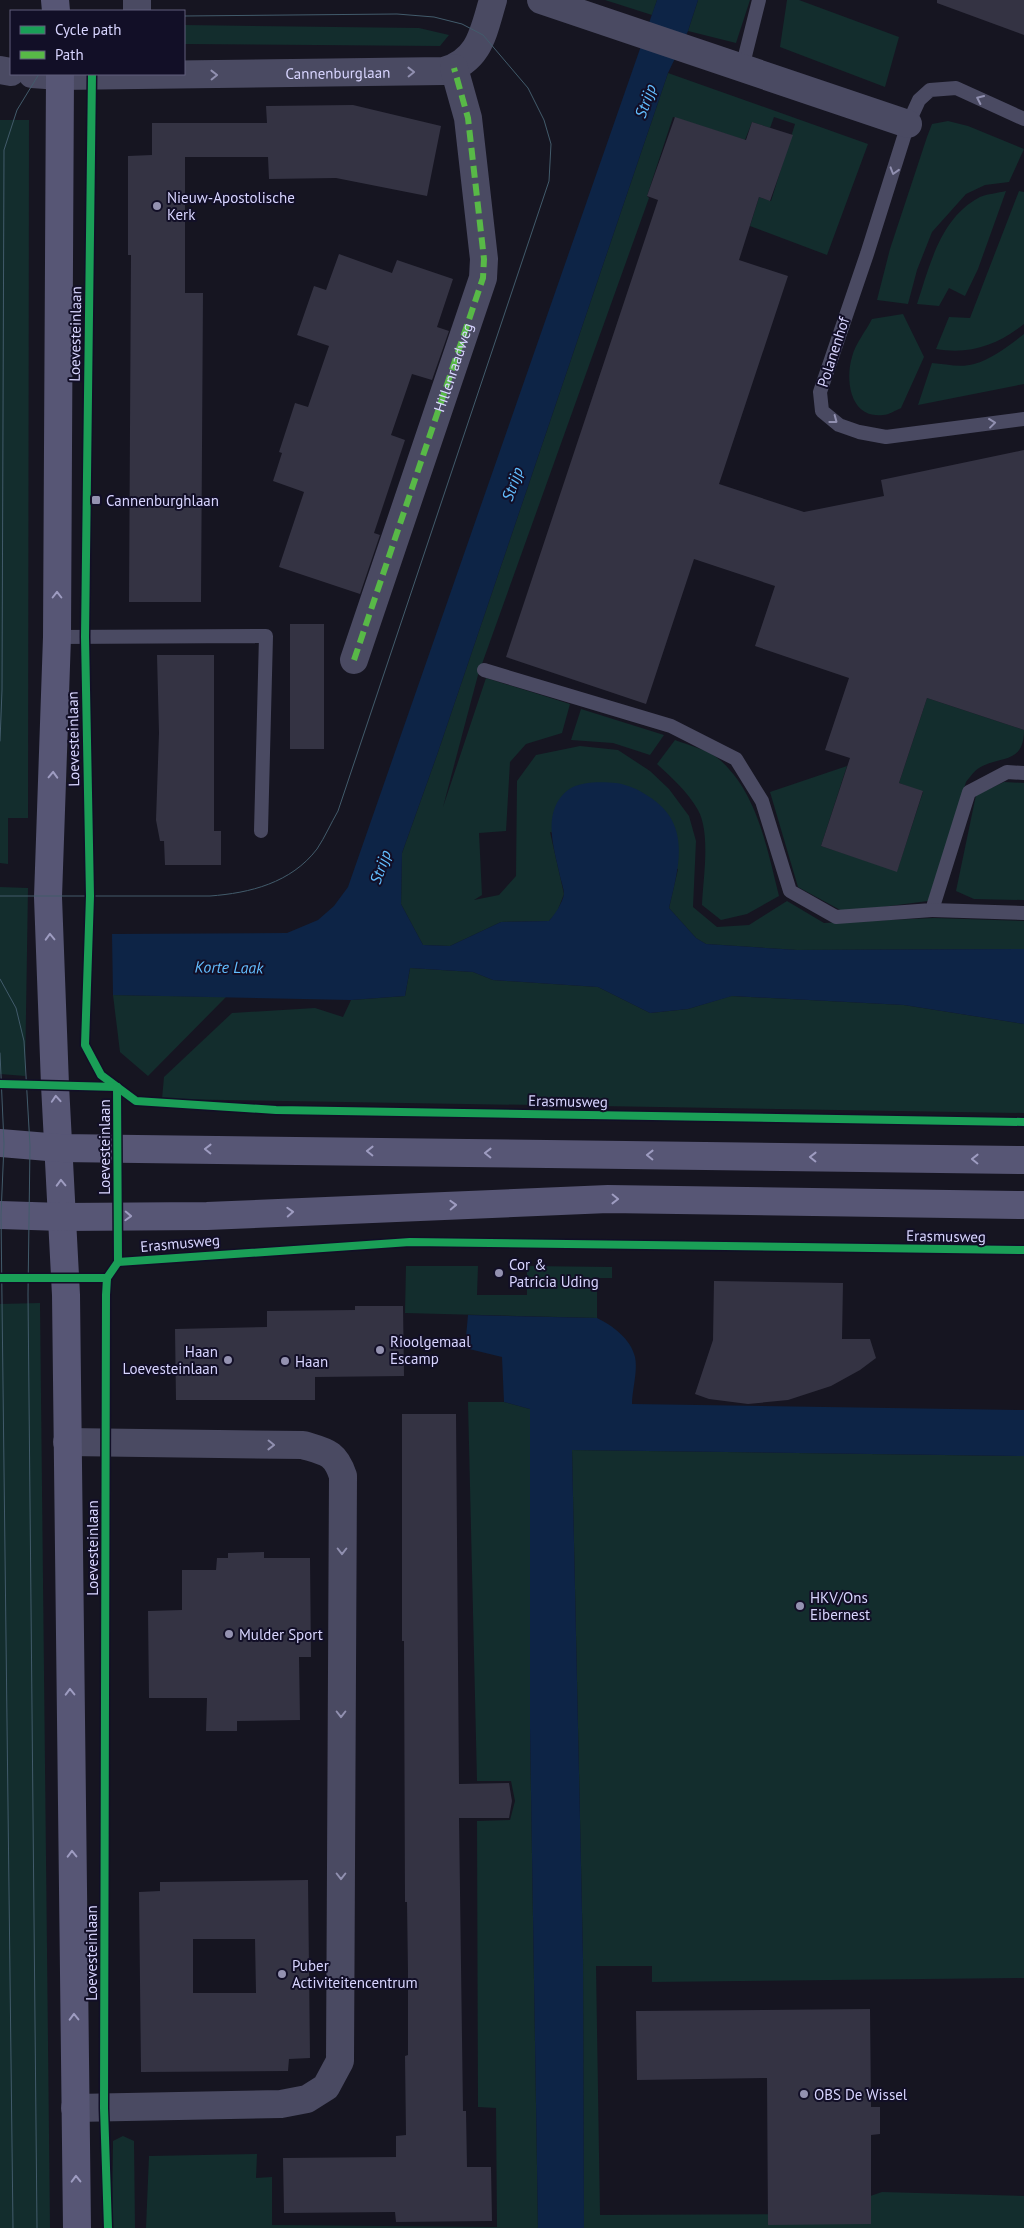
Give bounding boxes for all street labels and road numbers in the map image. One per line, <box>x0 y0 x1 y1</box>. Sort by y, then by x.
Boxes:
street label: Cannenburglaan <box>285 62 390 83</box>
street label: Loevesteinlaan <box>65 286 85 382</box>
street label: Polanenhof <box>813 313 854 389</box>
street label: Hillenraadweg <box>429 320 477 414</box>
street label: Loevesteinlaan <box>63 691 83 787</box>
street label: Erasmusweg <box>528 1091 608 1111</box>
street label: Loevesteinlaan <box>95 1099 114 1195</box>
street label: Erasmusweg <box>906 1226 986 1246</box>
street label: Erasmusweg <box>139 1230 221 1256</box>
street label: Loevesteinlaan <box>83 1500 102 1596</box>
street label: Loevesteinlaan <box>82 1905 101 2001</box>

